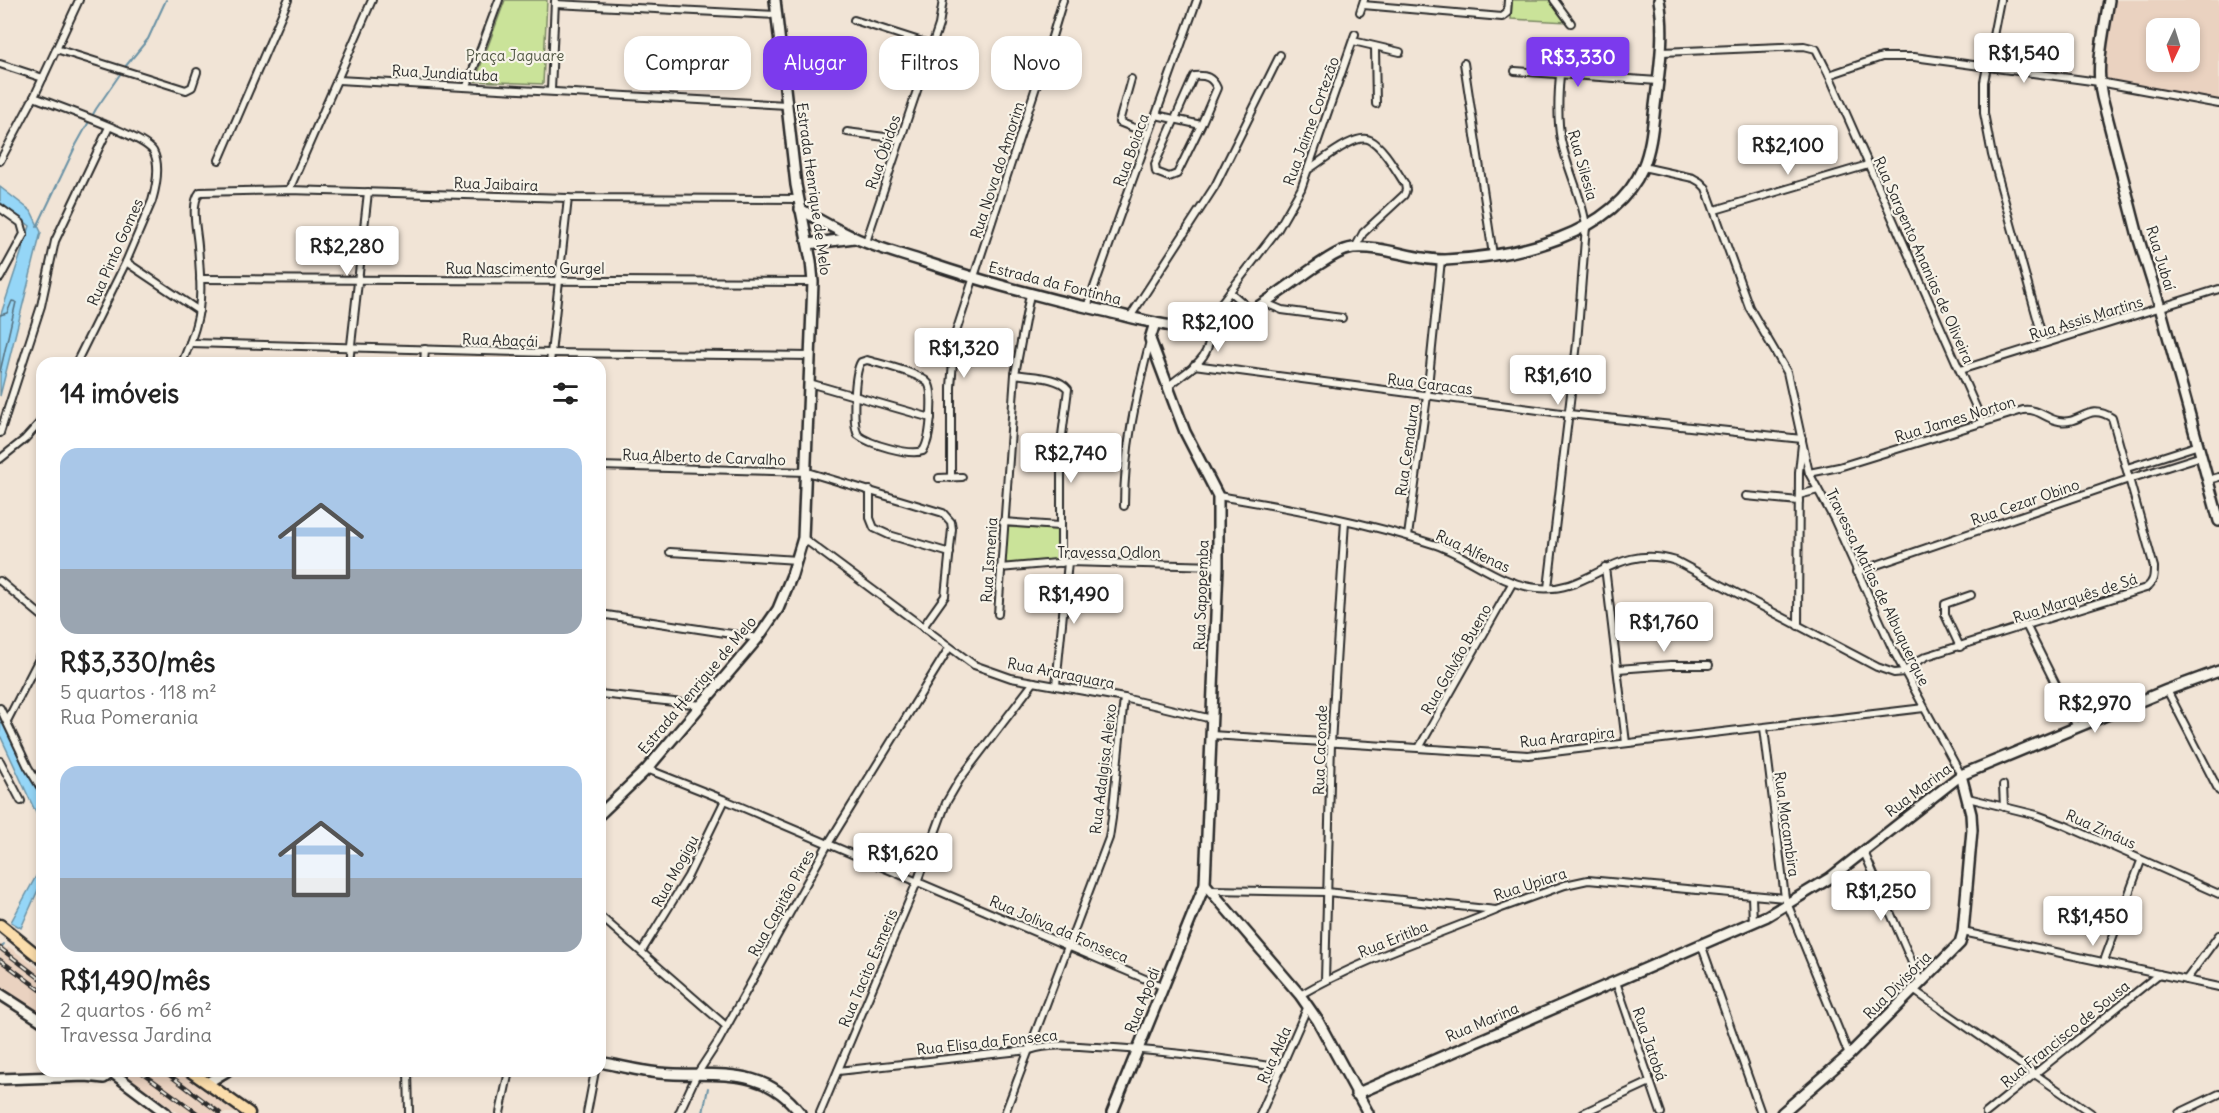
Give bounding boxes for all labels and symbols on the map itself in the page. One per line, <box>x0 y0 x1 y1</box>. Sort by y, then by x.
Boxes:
north arrow <box>2146 18 2200 72</box>
pin: R$1,540 <box>1969 33 2079 84</box>
pin: R$3,330 <box>1523 37 1633 88</box>
park label: Praça Jaguare <box>466 46 564 65</box>
street label: Rua Jaime Cortezão <box>1279 54 1343 188</box>
street label: Rua Jundiatuba <box>391 61 499 85</box>
street label: Rua Nova do Amorim <box>966 99 1028 241</box>
street label: Estrada Henrique de Melo <box>792 102 836 276</box>
street label: Rua Boiaca <box>1109 110 1153 189</box>
street label: Rua Óbidos <box>860 112 905 192</box>
pin: R$2,100 <box>1733 125 1843 176</box>
street label: Rua Silesia <box>1564 128 1602 203</box>
street label: Rua Sargento Ananias de Oliveira <box>1870 153 1979 367</box>
street label: Rua Jaibaira <box>453 173 539 195</box>
street label: Rua Pinto Gomes <box>83 195 147 309</box>
street label: Rua Jubaí <box>2142 223 2180 293</box>
pin: R$2,280 <box>292 226 402 277</box>
street label: Estrada da Fontinha <box>987 257 1124 309</box>
street label: Rua Nascimento Gurgel <box>445 259 605 278</box>
street label: Rua Assis Martins <box>2027 292 2145 344</box>
pin: R$2,100 <box>1163 302 1273 353</box>
pin: R$1,320 <box>909 328 1019 379</box>
street label: Rua Abaçái <box>462 329 538 351</box>
pin: R$1,610 <box>1503 355 1613 406</box>
street label: Rua Caracas <box>1386 369 1474 399</box>
street label: Rua James Norton <box>1892 392 2018 446</box>
street label: Rua Cemdura <box>1391 402 1423 497</box>
pin: R$2,740 <box>1016 433 1126 484</box>
street label: Rua Alberto de Carvalho <box>622 445 786 469</box>
street label: Rua Cezar Obino <box>1968 475 2082 529</box>
street label: Travessa Matias de Albuquerque <box>1822 485 1934 689</box>
street label: Rua Ismenia <box>977 516 1001 603</box>
street label: Rua Alfenas <box>1433 525 1513 577</box>
street label: Rua Sapopemba <box>1190 539 1212 651</box>
street label: Travessa Odlon <box>1057 543 1161 562</box>
street label: Rua Marquês de Sá <box>2010 569 2140 627</box>
pin: R$1,490 <box>1019 574 1129 625</box>
street label: Rua Galvão Bueno <box>1417 600 1495 718</box>
pin: R$1,760 <box>1609 602 1719 653</box>
street label: Estrada Henrique de Melo <box>634 612 760 758</box>
street label: Rua Araraquara <box>1006 653 1117 693</box>
pin: R$2,970 <box>2040 683 2150 734</box>
street label: Rua Adalgisa Aleixo <box>1086 703 1120 835</box>
street label: Rua Caconde <box>1309 705 1331 795</box>
street label: Rua Ararapira <box>1519 723 1616 751</box>
street label: Rua Marina <box>1881 759 1955 821</box>
street label: Rua Macambira <box>1770 770 1804 878</box>
street label: Rua Zináus <box>2063 805 2139 853</box>
street label: Rua Mogigu <box>647 831 703 910</box>
pin: R$1,620 <box>848 833 958 884</box>
street label: Rua Capitão Pires <box>744 846 818 960</box>
street label: Rua Upiara <box>1491 863 1569 905</box>
pin: R$1,250 <box>1826 871 1936 922</box>
street label: Rua Joliva da Fonseca <box>987 891 1132 967</box>
pin: R$1,450 <box>2038 896 2148 947</box>
street label: Rua Tacito Esmeris <box>834 906 902 1030</box>
street label: Rua Eritiba <box>1355 916 1431 962</box>
street label: Rua Divisória <box>1859 947 1935 1023</box>
street label: Rua Apodi <box>1120 964 1164 1036</box>
street label: Rua Francisco de Sousa <box>1997 976 2133 1092</box>
street label: Rua Marina <box>1443 998 1522 1046</box>
street label: Rua Jatobá <box>1629 1005 1672 1084</box>
street label: Rua Alda <box>1253 1023 1295 1087</box>
street label: Rua Elisa da Fonseca <box>916 1025 1059 1059</box>

